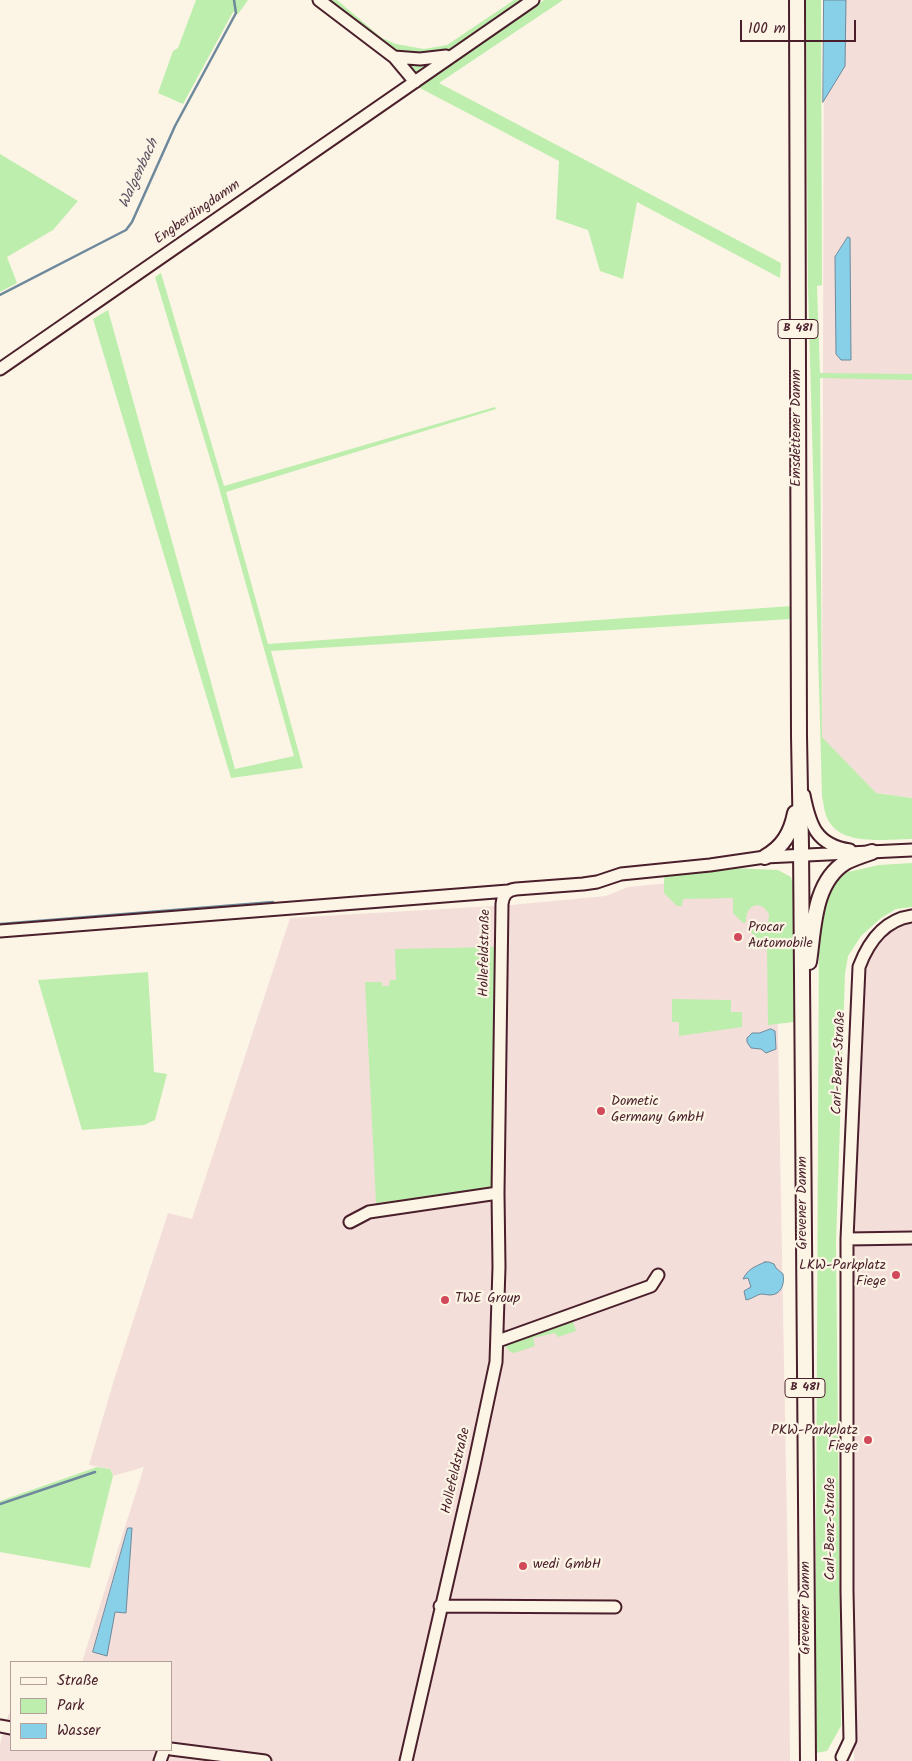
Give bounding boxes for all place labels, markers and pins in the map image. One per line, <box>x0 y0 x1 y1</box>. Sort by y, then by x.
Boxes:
place label: Procar Automobile <box>748 921 813 954</box>
marker: Procar Automobile <box>732 931 744 943</box>
place label: Dometic Germany GmbH <box>611 1095 704 1128</box>
marker: Dometic Germany GmbH <box>595 1105 607 1117</box>
place label: LKW-Parkplatz Fiege <box>799 1259 886 1292</box>
marker: LKW-Parkplatz Fiege <box>890 1269 902 1281</box>
place label: TWE Group <box>455 1292 520 1308</box>
marker: TWE Group <box>439 1294 451 1306</box>
place label: PKW-Parkplatz Fiege <box>771 1424 858 1456</box>
marker: PKW-Parkplatz Fiege <box>862 1434 874 1446</box>
place label: wedi GmbH <box>533 1558 601 1574</box>
marker: wedi GmbH <box>517 1560 529 1572</box>

